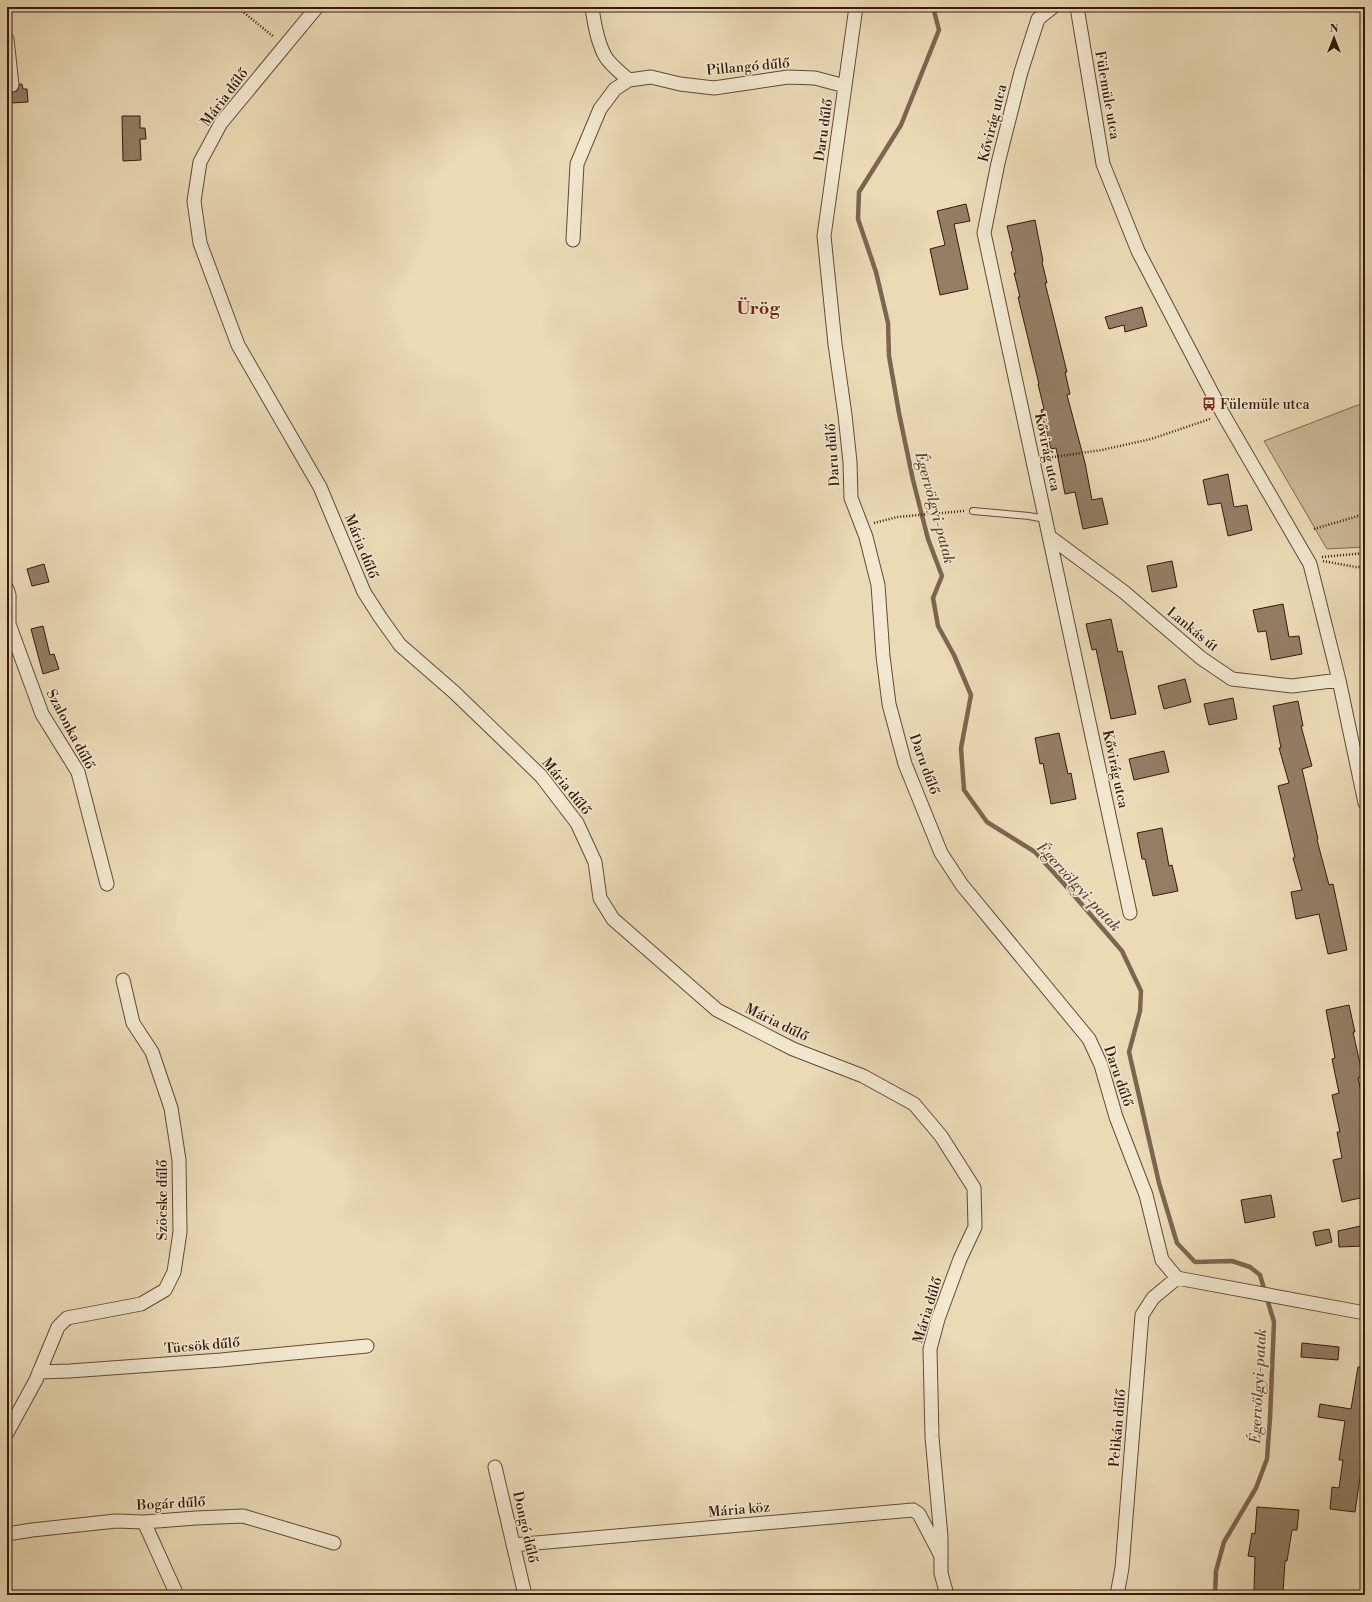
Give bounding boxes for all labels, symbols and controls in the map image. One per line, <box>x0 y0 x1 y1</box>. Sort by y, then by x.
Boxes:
north arrow <box>1314 18 1354 58</box>
text: N <box>1330 22 1339 36</box>
street label: Fülemüle utca <box>1090 50 1124 142</box>
street label: Pillangó dűlő <box>706 54 791 80</box>
street label: Mária dűlő <box>197 65 253 130</box>
street label: Kővirág utca <box>975 82 1012 164</box>
street label: Daru dűlő <box>811 97 837 163</box>
district label: Ürög <box>736 297 780 320</box>
bus stop icon: Fülemüle utca <box>1201 396 1217 412</box>
place label: Fülemüle utca <box>1220 396 1310 414</box>
street label: Kővirág utca <box>1030 411 1064 494</box>
street label: Daru dűlő <box>822 423 844 487</box>
water label: Égervölgyi-patak <box>910 449 960 566</box>
street label: Mária dűlő <box>340 511 382 582</box>
street label: Lankás út <box>1163 603 1222 656</box>
street label: Szalonka dűlő <box>42 686 99 773</box>
street label: Kővirág utca <box>1098 728 1132 811</box>
street label: Daru dűlő <box>905 732 943 797</box>
street label: Mária dűlő <box>538 754 595 819</box>
water label: Égervölgyi-patak <box>1032 837 1126 936</box>
street label: Mária dűlő <box>742 1000 811 1046</box>
street label: Daru dűlő <box>1099 1044 1137 1109</box>
street label: Szöcske dűlő <box>154 1159 172 1240</box>
street label: Mária dűlő <box>909 1275 947 1346</box>
water label: Égervölgyi-patak <box>1245 1328 1271 1445</box>
street label: Tücsök dűlő <box>164 1334 241 1358</box>
street label: Pelikán dűlő <box>1106 1388 1130 1468</box>
street label: Dongó dűlő <box>508 1490 542 1565</box>
street label: Bogár dűlő <box>135 1493 206 1515</box>
street label: Mária köz <box>707 1498 771 1522</box>

